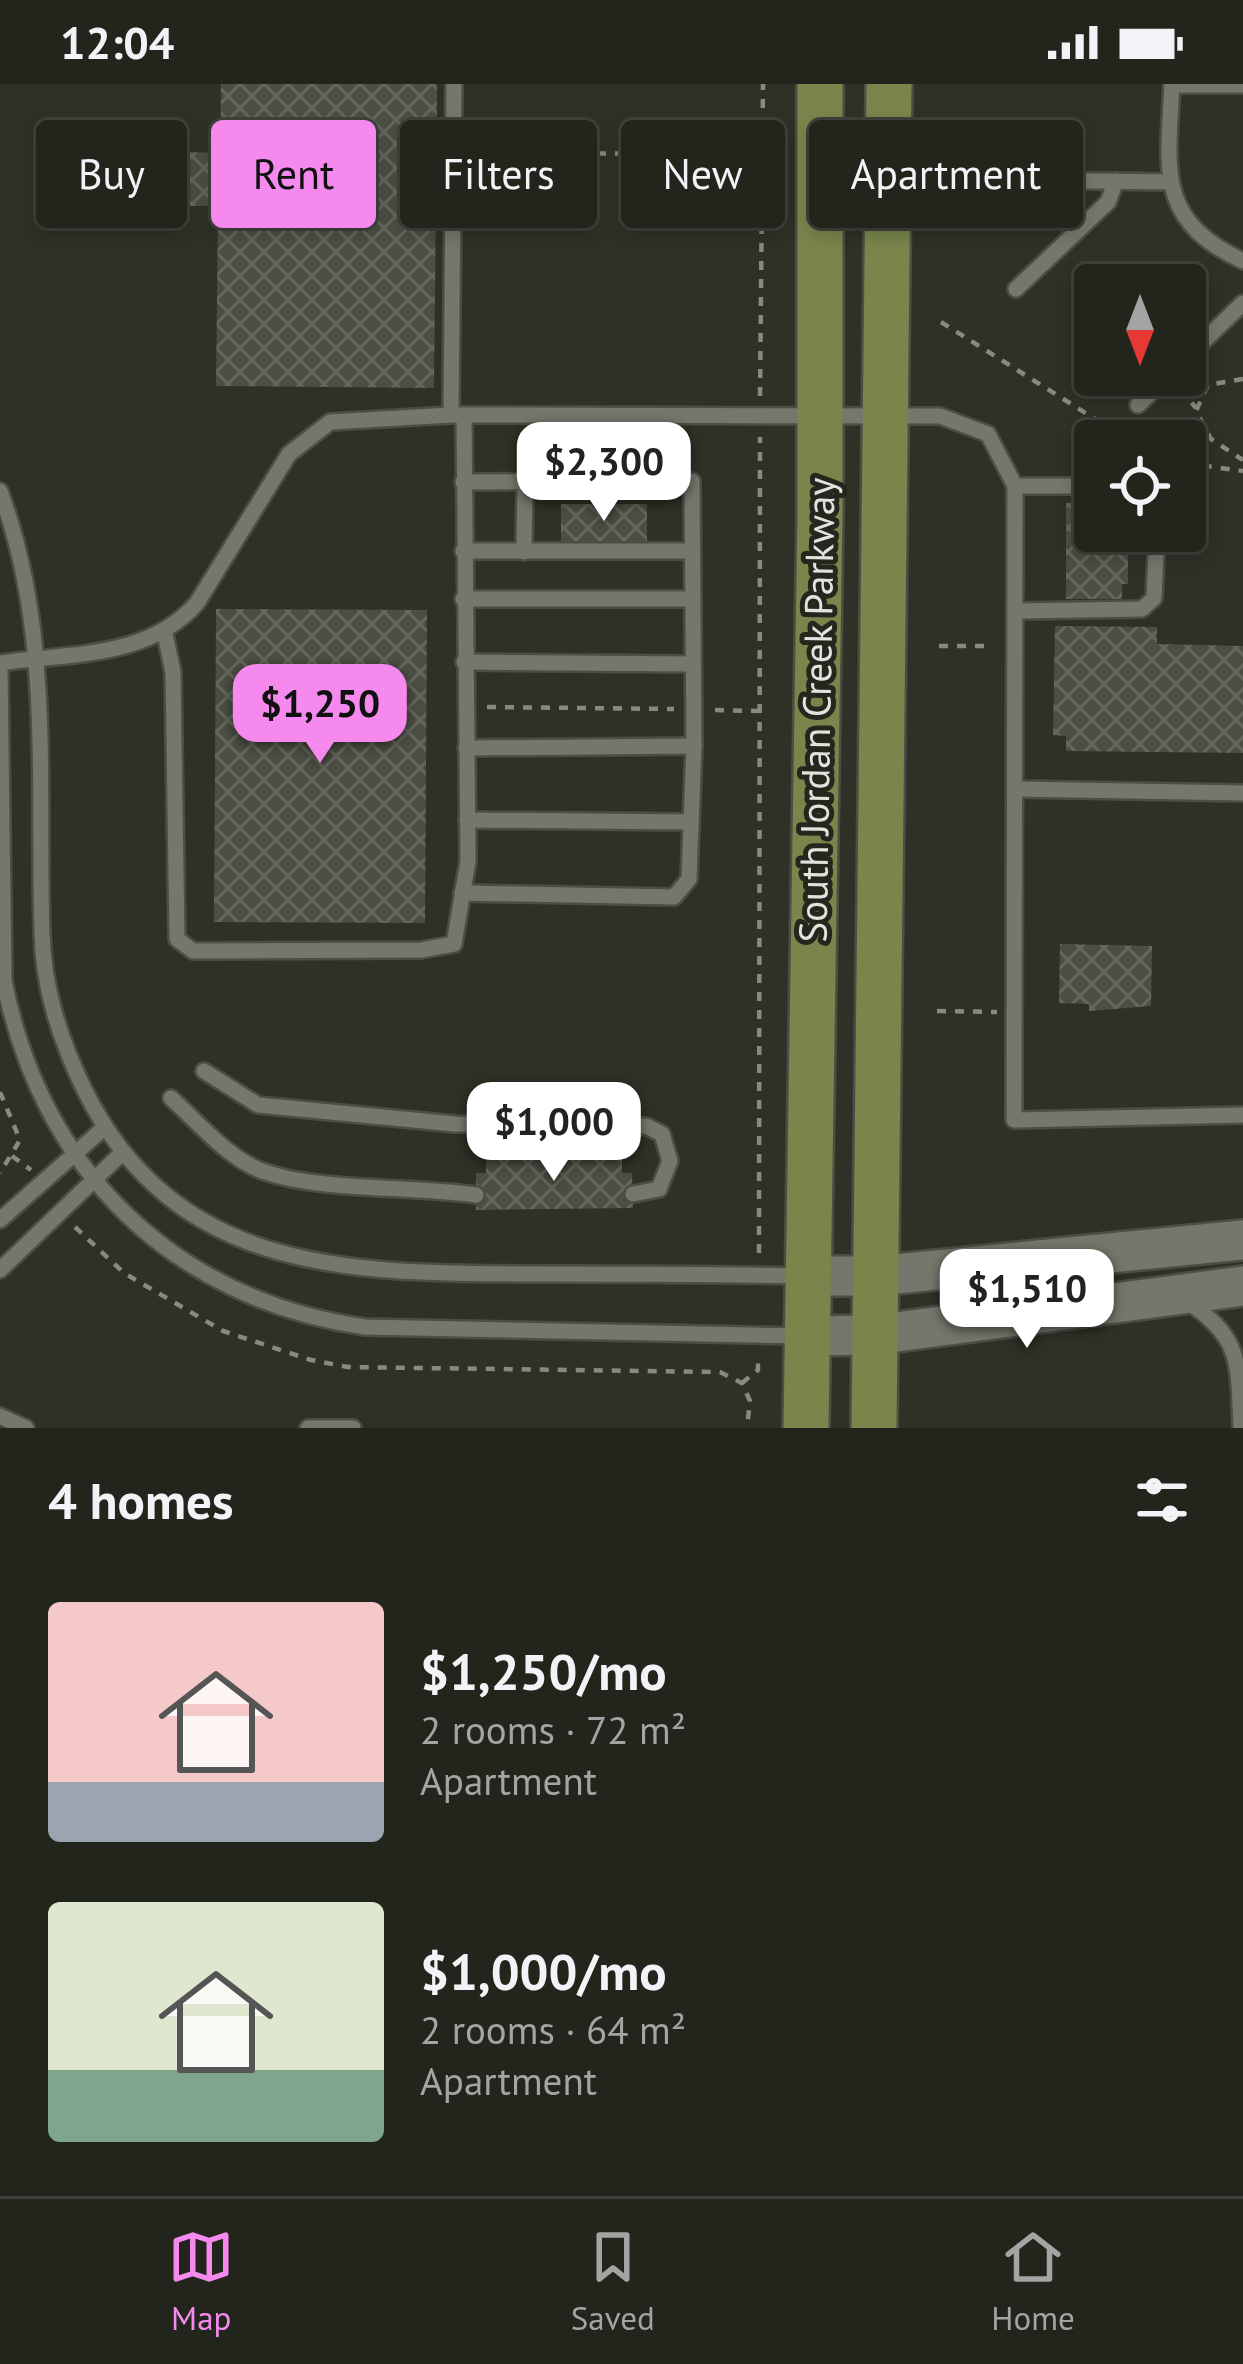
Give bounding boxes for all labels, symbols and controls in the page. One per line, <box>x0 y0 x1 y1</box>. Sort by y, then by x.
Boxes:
text: 12:04 <box>60 13 174 71</box>
chip: Buy <box>36 120 187 228</box>
chip: Rent <box>211 120 376 228</box>
chip: Filters <box>400 120 597 228</box>
chip: New <box>621 120 785 228</box>
chip: Apartment <box>809 120 1083 228</box>
north arrow <box>1074 264 1206 396</box>
map controls <box>1074 264 1206 552</box>
button: locate <box>1074 420 1206 552</box>
pin: $2,300 <box>506 422 702 524</box>
text: $2,300 <box>544 435 664 486</box>
street label: South Jordan Creek Parkway <box>786 477 846 943</box>
pin: $1,250 <box>222 664 418 766</box>
text: $1,250 <box>260 677 380 728</box>
pin: $1,000 <box>456 1082 652 1184</box>
text: $1,000 <box>494 1095 614 1146</box>
pin: $1,510 <box>929 1249 1125 1351</box>
text: $1,510 <box>967 1262 1087 1313</box>
text: 4 homes <box>48 1467 234 1533</box>
icon: filters <box>1129 1467 1195 1533</box>
text: $1,250/mo <box>420 1638 667 1704</box>
icon: home <box>144 1650 288 1794</box>
text: 2 rooms · 72 m² <box>420 1704 686 1755</box>
text: Apartment <box>420 1755 597 1806</box>
text: $1,000/mo <box>420 1938 667 2004</box>
icon: home <box>144 1950 288 2094</box>
text: 2 rooms · 64 m² <box>420 2004 686 2055</box>
text: Apartment <box>420 2055 597 2106</box>
tab: Map <box>168 2224 234 2339</box>
tab: Saved <box>571 2224 655 2339</box>
tab: Home <box>991 2224 1075 2339</box>

